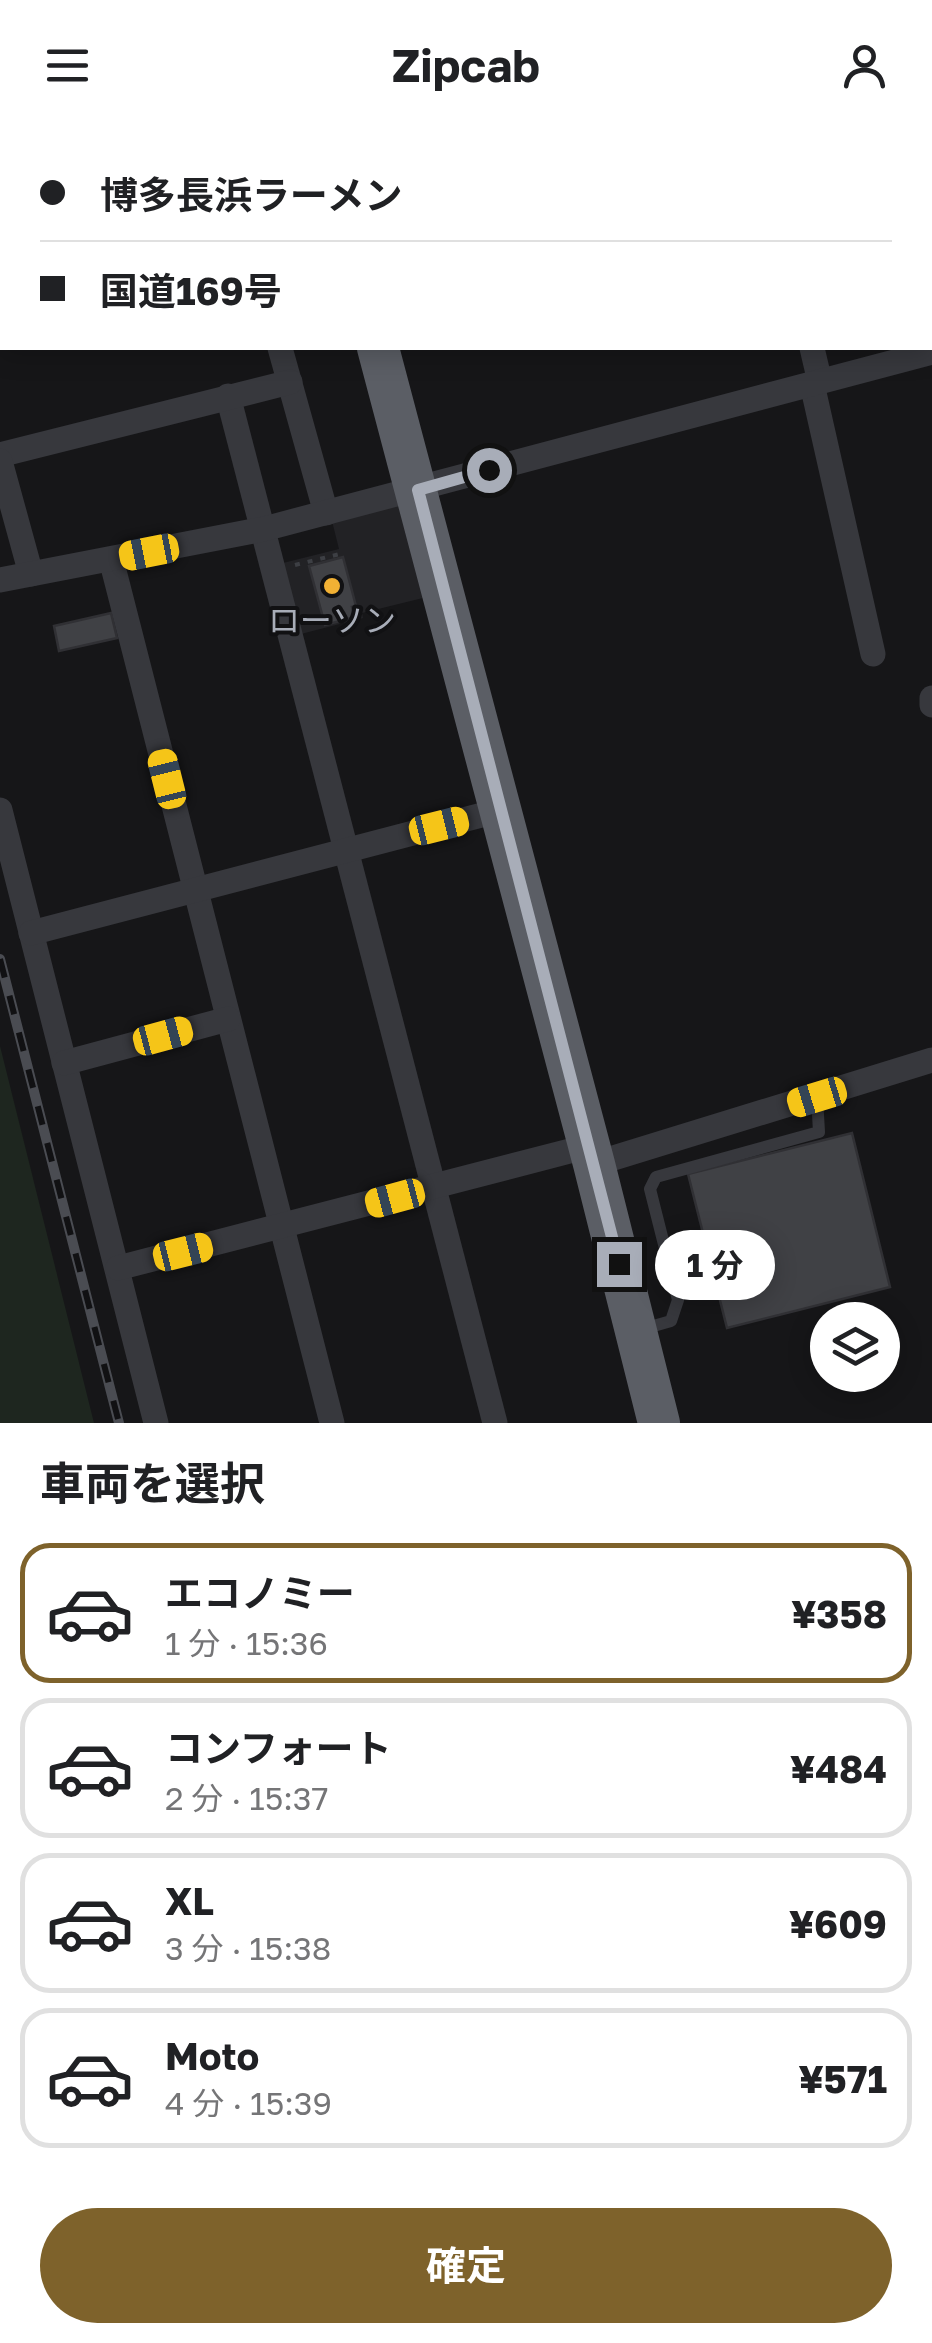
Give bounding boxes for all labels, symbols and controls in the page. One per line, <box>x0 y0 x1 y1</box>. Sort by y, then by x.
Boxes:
icon: menu <box>40 38 95 93</box>
text: Zipcab <box>392 38 540 92</box>
icon: person <box>837 38 892 93</box>
text: 博多長浜ラーメン <box>100 172 402 217</box>
text: 国道169号 <box>100 268 282 313</box>
route start <box>467 448 512 493</box>
car <box>117 532 181 572</box>
marker: ローソン <box>321 575 343 597</box>
place label: ローソン <box>268 601 396 639</box>
car <box>145 746 189 812</box>
car <box>406 804 472 848</box>
car <box>130 1014 196 1058</box>
car <box>784 1074 850 1120</box>
car <box>362 1176 428 1220</box>
callout: 1 分 <box>654 1229 774 1299</box>
car <box>150 1230 216 1274</box>
route end <box>597 1242 642 1287</box>
text: 1 分 <box>687 1246 743 1284</box>
map controls <box>810 1302 900 1392</box>
button: layers <box>810 1302 900 1392</box>
text: 車両を選択 <box>40 1456 265 1510</box>
icon: car <box>45 1568 135 1658</box>
text: エコノミー <box>165 1570 355 1615</box>
text: ¥358 <box>791 1591 887 1636</box>
text: 1 分 · 15:36 <box>165 1624 328 1662</box>
icon: car <box>45 1723 135 1813</box>
text: コンフォート <box>165 1725 392 1770</box>
text: ¥484 <box>790 1746 887 1791</box>
text: 2 分 · 15:37 <box>165 1779 329 1817</box>
icon: car <box>45 1878 135 1968</box>
text: XL <box>165 1878 214 1923</box>
text: ¥609 <box>789 1901 887 1946</box>
text: 3 分 · 15:38 <box>165 1929 331 1967</box>
icon: car <box>45 2033 135 2123</box>
text: Moto <box>165 2033 259 2078</box>
text: ¥571 <box>798 2056 887 2101</box>
text: 4 分 · 15:39 <box>165 2084 332 2122</box>
button: 確定 <box>40 2208 892 2323</box>

